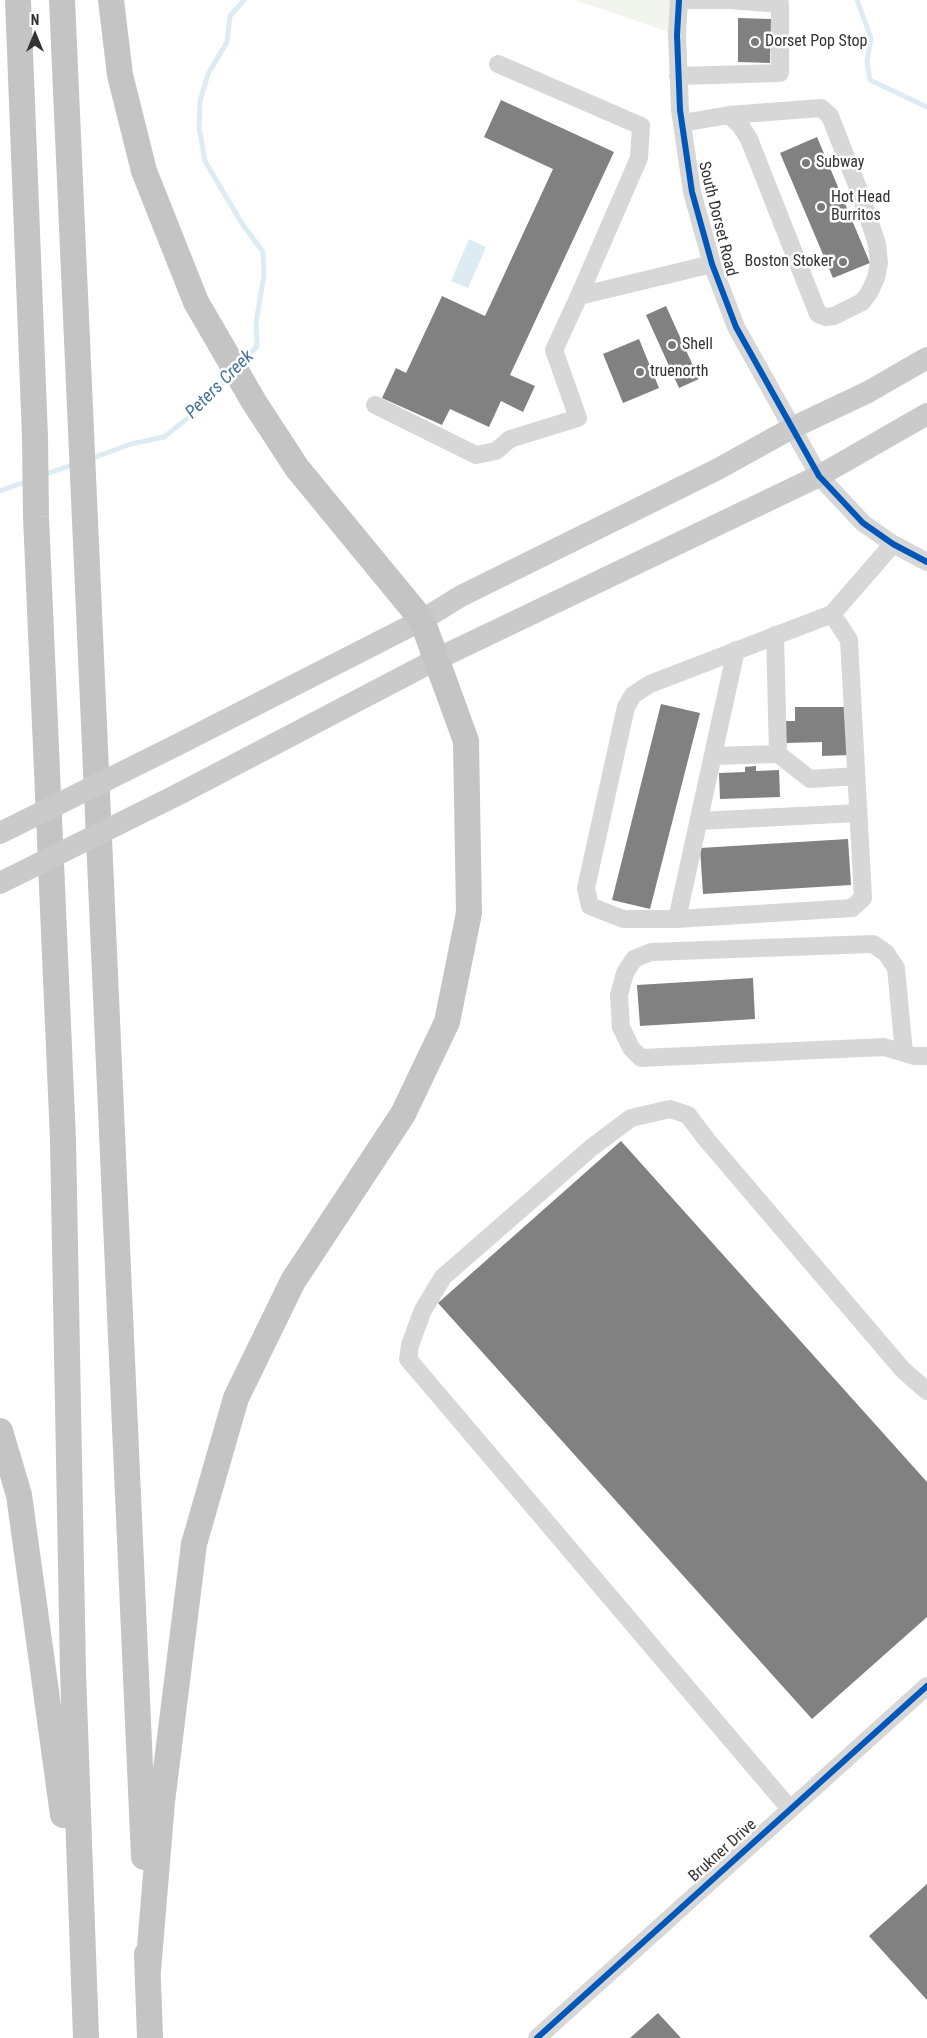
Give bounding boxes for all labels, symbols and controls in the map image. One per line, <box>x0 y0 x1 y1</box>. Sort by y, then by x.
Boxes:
north arrow <box>10 10 60 60</box>
text: N <box>31 12 39 28</box>
place label: Dorset Pop Stop <box>765 32 867 52</box>
marker: Dorset Pop Stop <box>749 36 761 48</box>
place label: Subway <box>816 153 865 173</box>
marker: Subway <box>800 157 812 169</box>
street label: South Dorset Road <box>693 160 741 278</box>
place label: Hot Head Burritos <box>831 188 890 226</box>
marker: Hot Head Burritos <box>815 201 827 213</box>
place label: Boston Stoker <box>745 252 833 272</box>
marker: Boston Stoker <box>837 256 849 268</box>
place label: Shell <box>682 335 713 355</box>
marker: Shell <box>666 339 678 351</box>
water label: Peters Creek <box>181 346 259 424</box>
place label: truenorth <box>650 362 708 382</box>
marker: truenorth <box>634 366 646 378</box>
street label: Brukner Drive <box>685 1816 761 1886</box>

